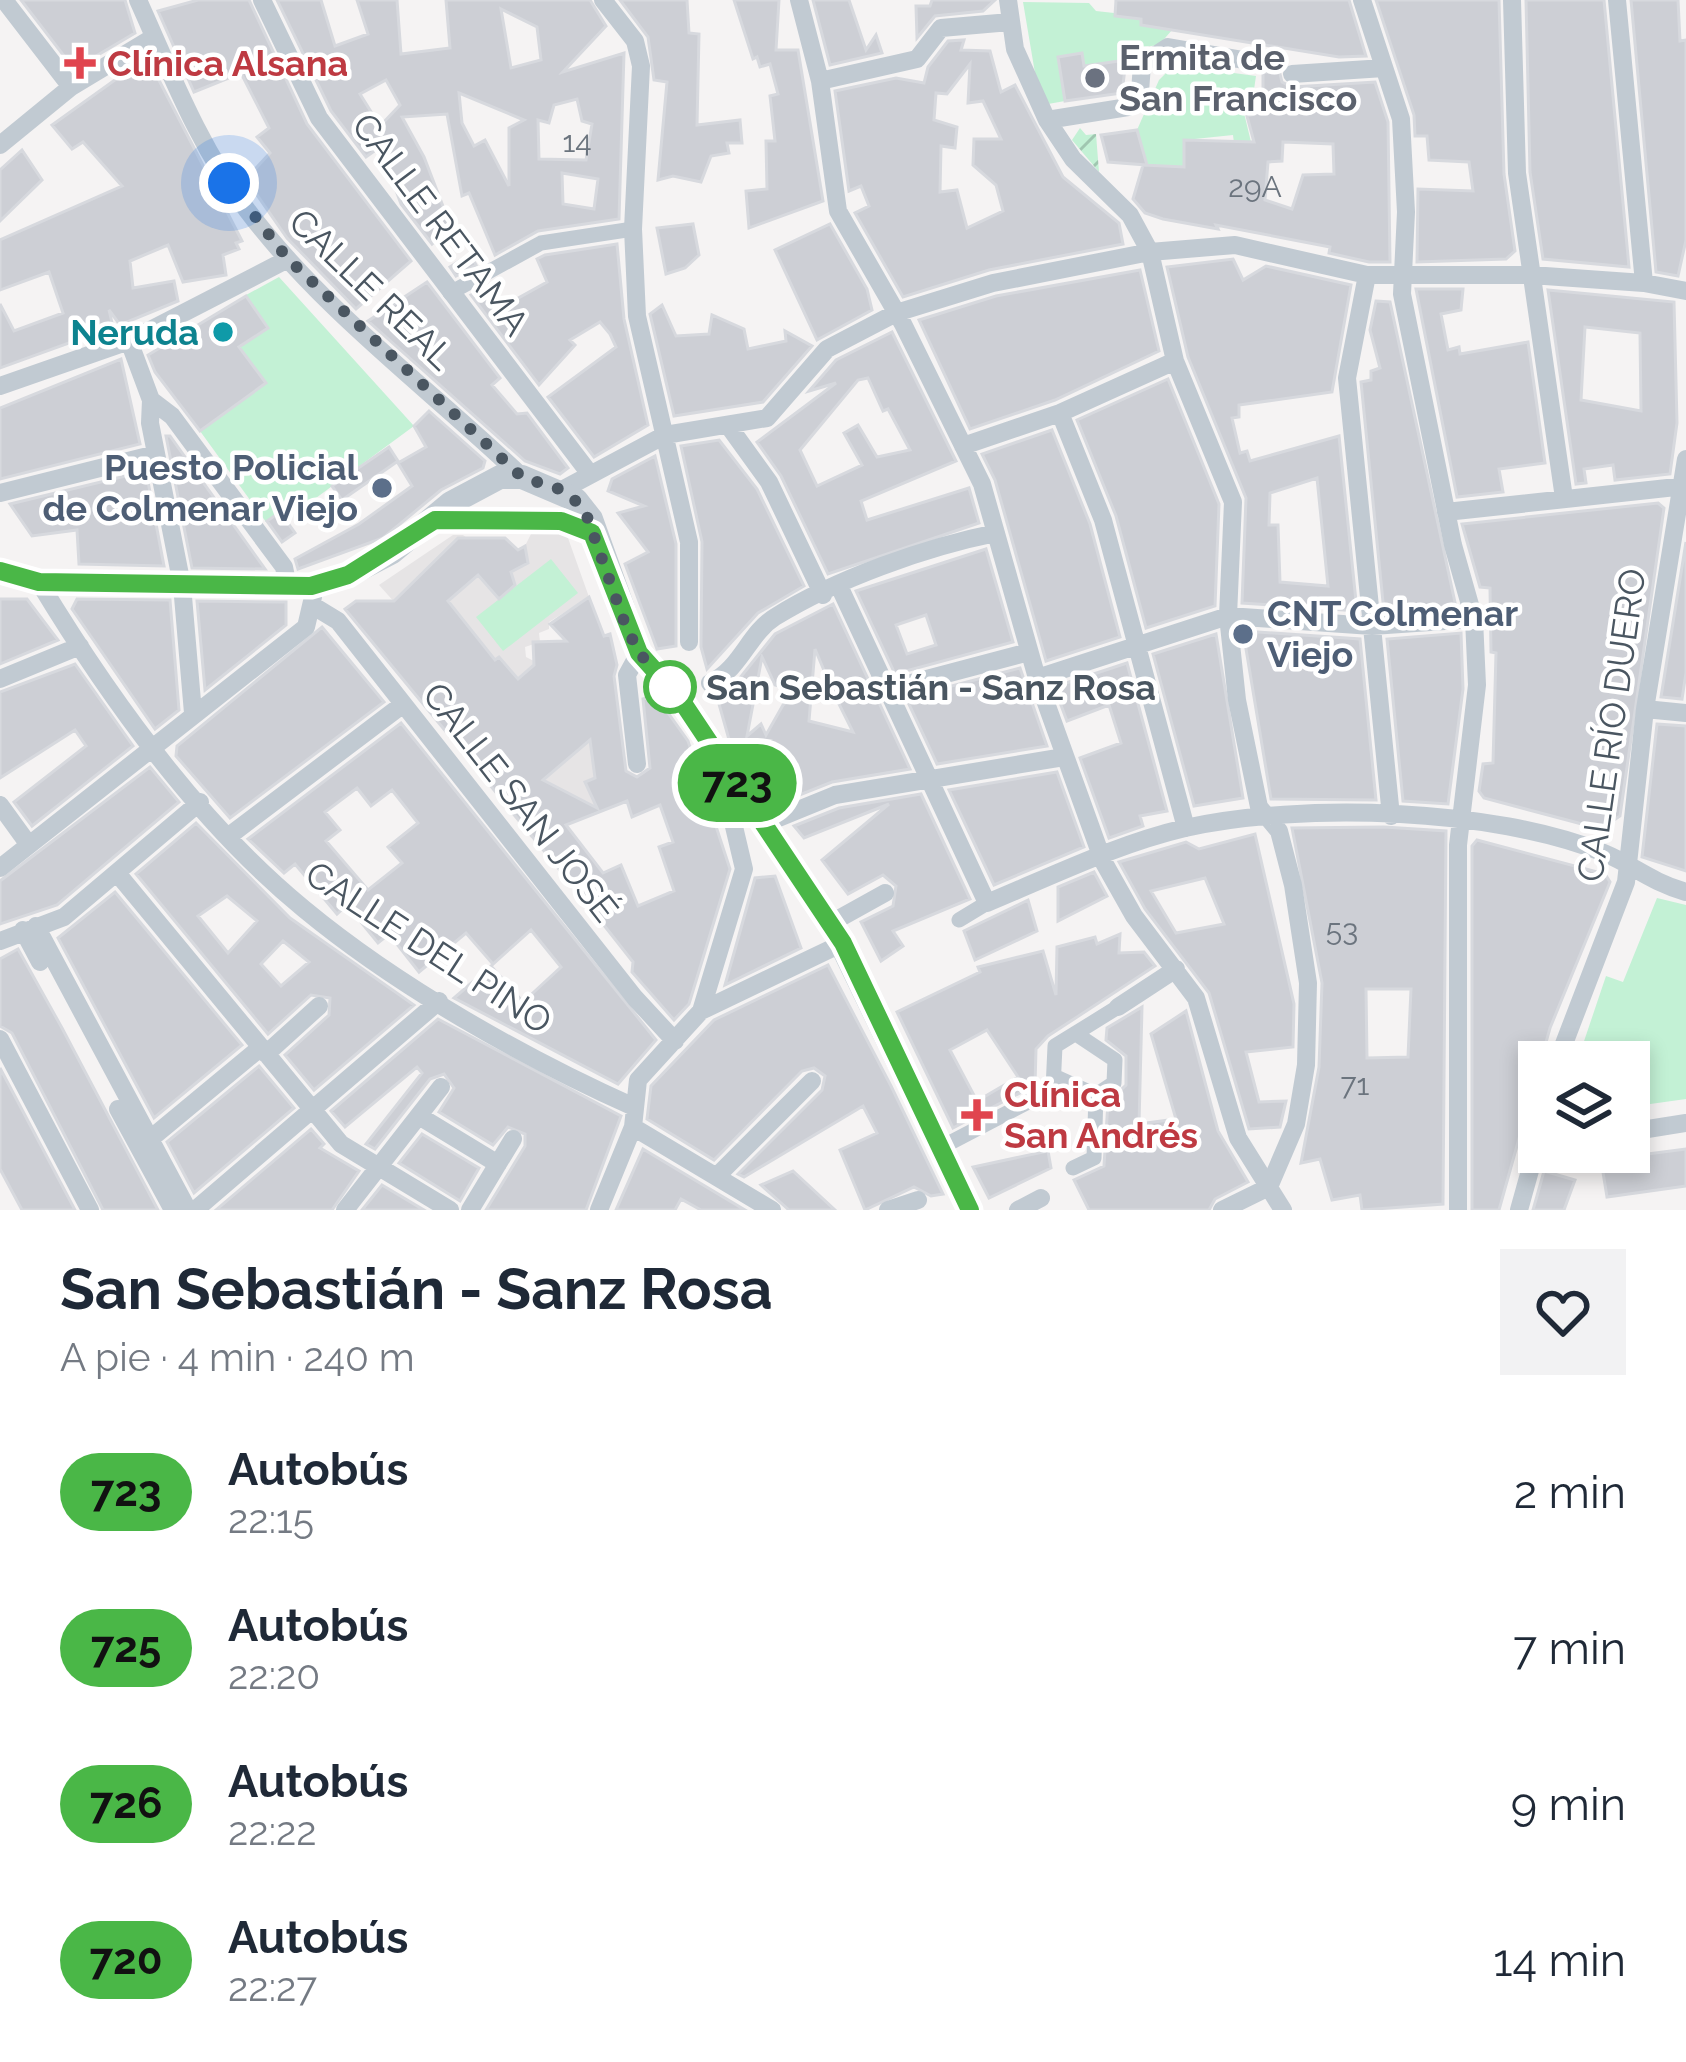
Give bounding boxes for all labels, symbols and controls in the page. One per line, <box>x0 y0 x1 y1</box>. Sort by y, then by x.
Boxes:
place label: Ermita de San Francisco <box>1119 36 1357 119</box>
place label: Clínica Alsana <box>107 42 348 84</box>
marker: Clínica Alsana <box>64 47 96 79</box>
marker: Ermita de San Francisco <box>1082 65 1108 91</box>
street label: CALLE RETAMA <box>344 105 538 343</box>
house number: 14 <box>562 124 592 159</box>
your location <box>199 153 259 213</box>
house number: 29A <box>1228 169 1282 204</box>
street label: CALLE REAL <box>281 200 463 378</box>
place label: Neruda <box>70 311 199 353</box>
marker: Neruda <box>210 319 236 345</box>
place label: Puesto Policial de Colmenar Viejo <box>42 446 359 529</box>
marker: Puesto Policial de Colmenar Viejo <box>369 475 395 501</box>
street label: CALLE RÍO DUERO <box>1568 566 1654 884</box>
place label: CNT Colmenar Viejo <box>1267 592 1518 675</box>
marker: CNT Colmenar Viejo <box>1230 621 1256 647</box>
marker: San Sebastián - Sanz Rosa <box>645 662 695 712</box>
place label: San Sebastián - Sanz Rosa <box>706 666 1156 708</box>
street label: CALLE SAN JOSÉ <box>415 674 627 930</box>
line badge: 723 <box>668 744 806 822</box>
text: 723 <box>702 758 772 807</box>
street label: CALLE DEL PINO <box>298 852 560 1042</box>
house number: 53 <box>1326 913 1358 948</box>
map controls <box>1518 1041 1650 1173</box>
button: layers <box>1518 1041 1650 1173</box>
house number: 71 <box>1341 1067 1370 1102</box>
place label: Clínica San Andrés <box>1004 1073 1198 1156</box>
marker: Clínica San Andrés <box>961 1099 993 1131</box>
button: heart <box>1500 1249 1626 1375</box>
text: San Sebastián - Sanz Rosa <box>60 1255 772 1322</box>
text: A pie · 4 min · 240 m <box>60 1334 415 1380</box>
text: Autobús <box>228 1443 408 1496</box>
text: 2 min <box>1514 1466 1626 1519</box>
text: 723 <box>91 1467 161 1516</box>
text: 22:15 <box>228 1496 314 1542</box>
text: Autobús <box>228 1599 408 1652</box>
text: 7 min <box>1513 1622 1626 1675</box>
text: 725 <box>91 1623 161 1672</box>
text: 22:20 <box>228 1652 320 1698</box>
text: Autobús <box>228 1755 408 1808</box>
text: 9 min <box>1511 1778 1626 1831</box>
text: 726 <box>90 1779 162 1828</box>
text: 22:22 <box>228 1808 317 1854</box>
text: Autobús <box>228 1911 408 1964</box>
text: 14 min <box>1493 1934 1626 1987</box>
text: 720 <box>89 1935 163 1984</box>
text: 22:27 <box>228 1964 317 2010</box>

